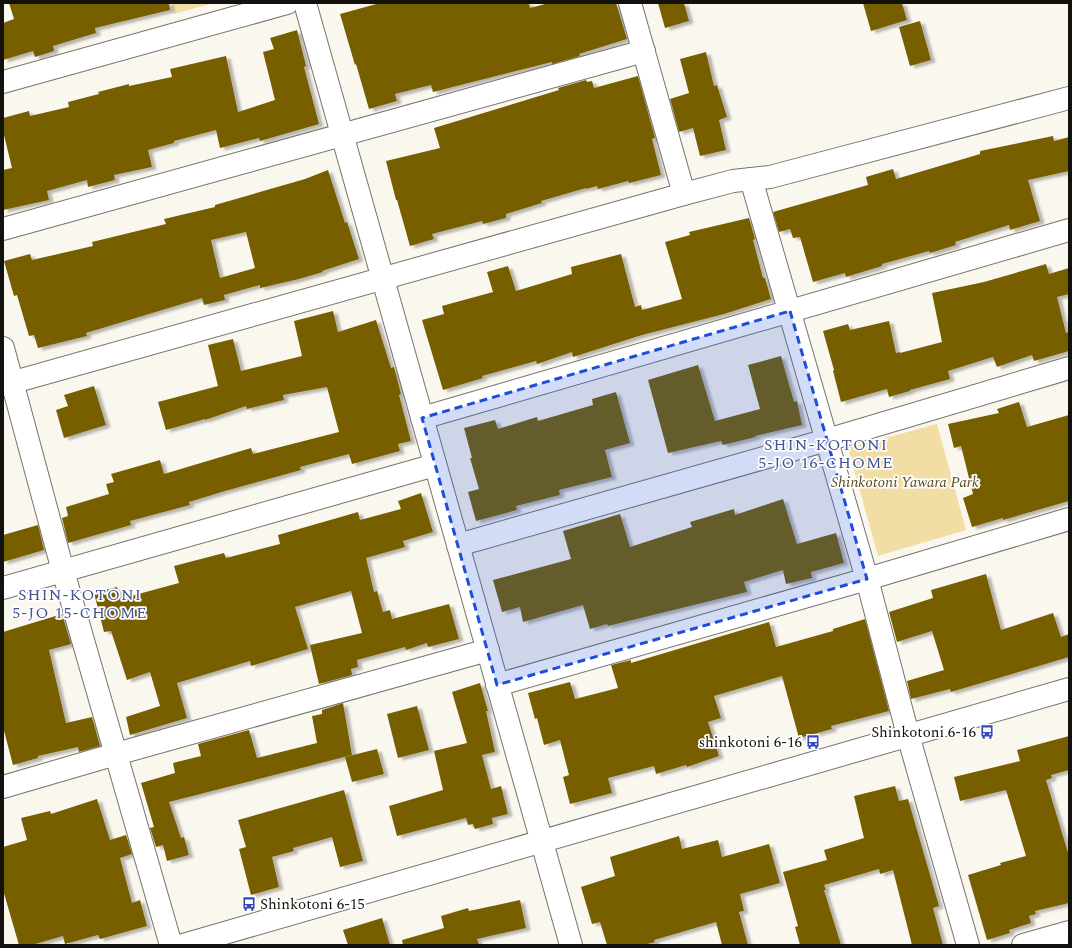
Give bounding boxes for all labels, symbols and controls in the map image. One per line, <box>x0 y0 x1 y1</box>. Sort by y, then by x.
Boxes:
district label: SHIN-KOTONI 5-JO 16-CHOME <box>758 433 894 475</box>
park label: Shinkotoni Yawara Park <box>831 471 979 494</box>
district label: SHIN-KOTONI 5-JO 15-CHOME <box>12 583 148 625</box>
place label: Shinkotoni 6-16 <box>871 721 976 744</box>
bus stop icon: Shinkotoni 6-16 <box>979 724 995 740</box>
place label: shinkotoni 6-16 <box>699 731 802 754</box>
bus stop icon: shinkotoni 6-16 <box>805 734 821 750</box>
place label: Shinkotoni 6-15 <box>260 893 365 916</box>
bus stop icon: Shinkotoni 6-15 <box>241 896 257 912</box>

